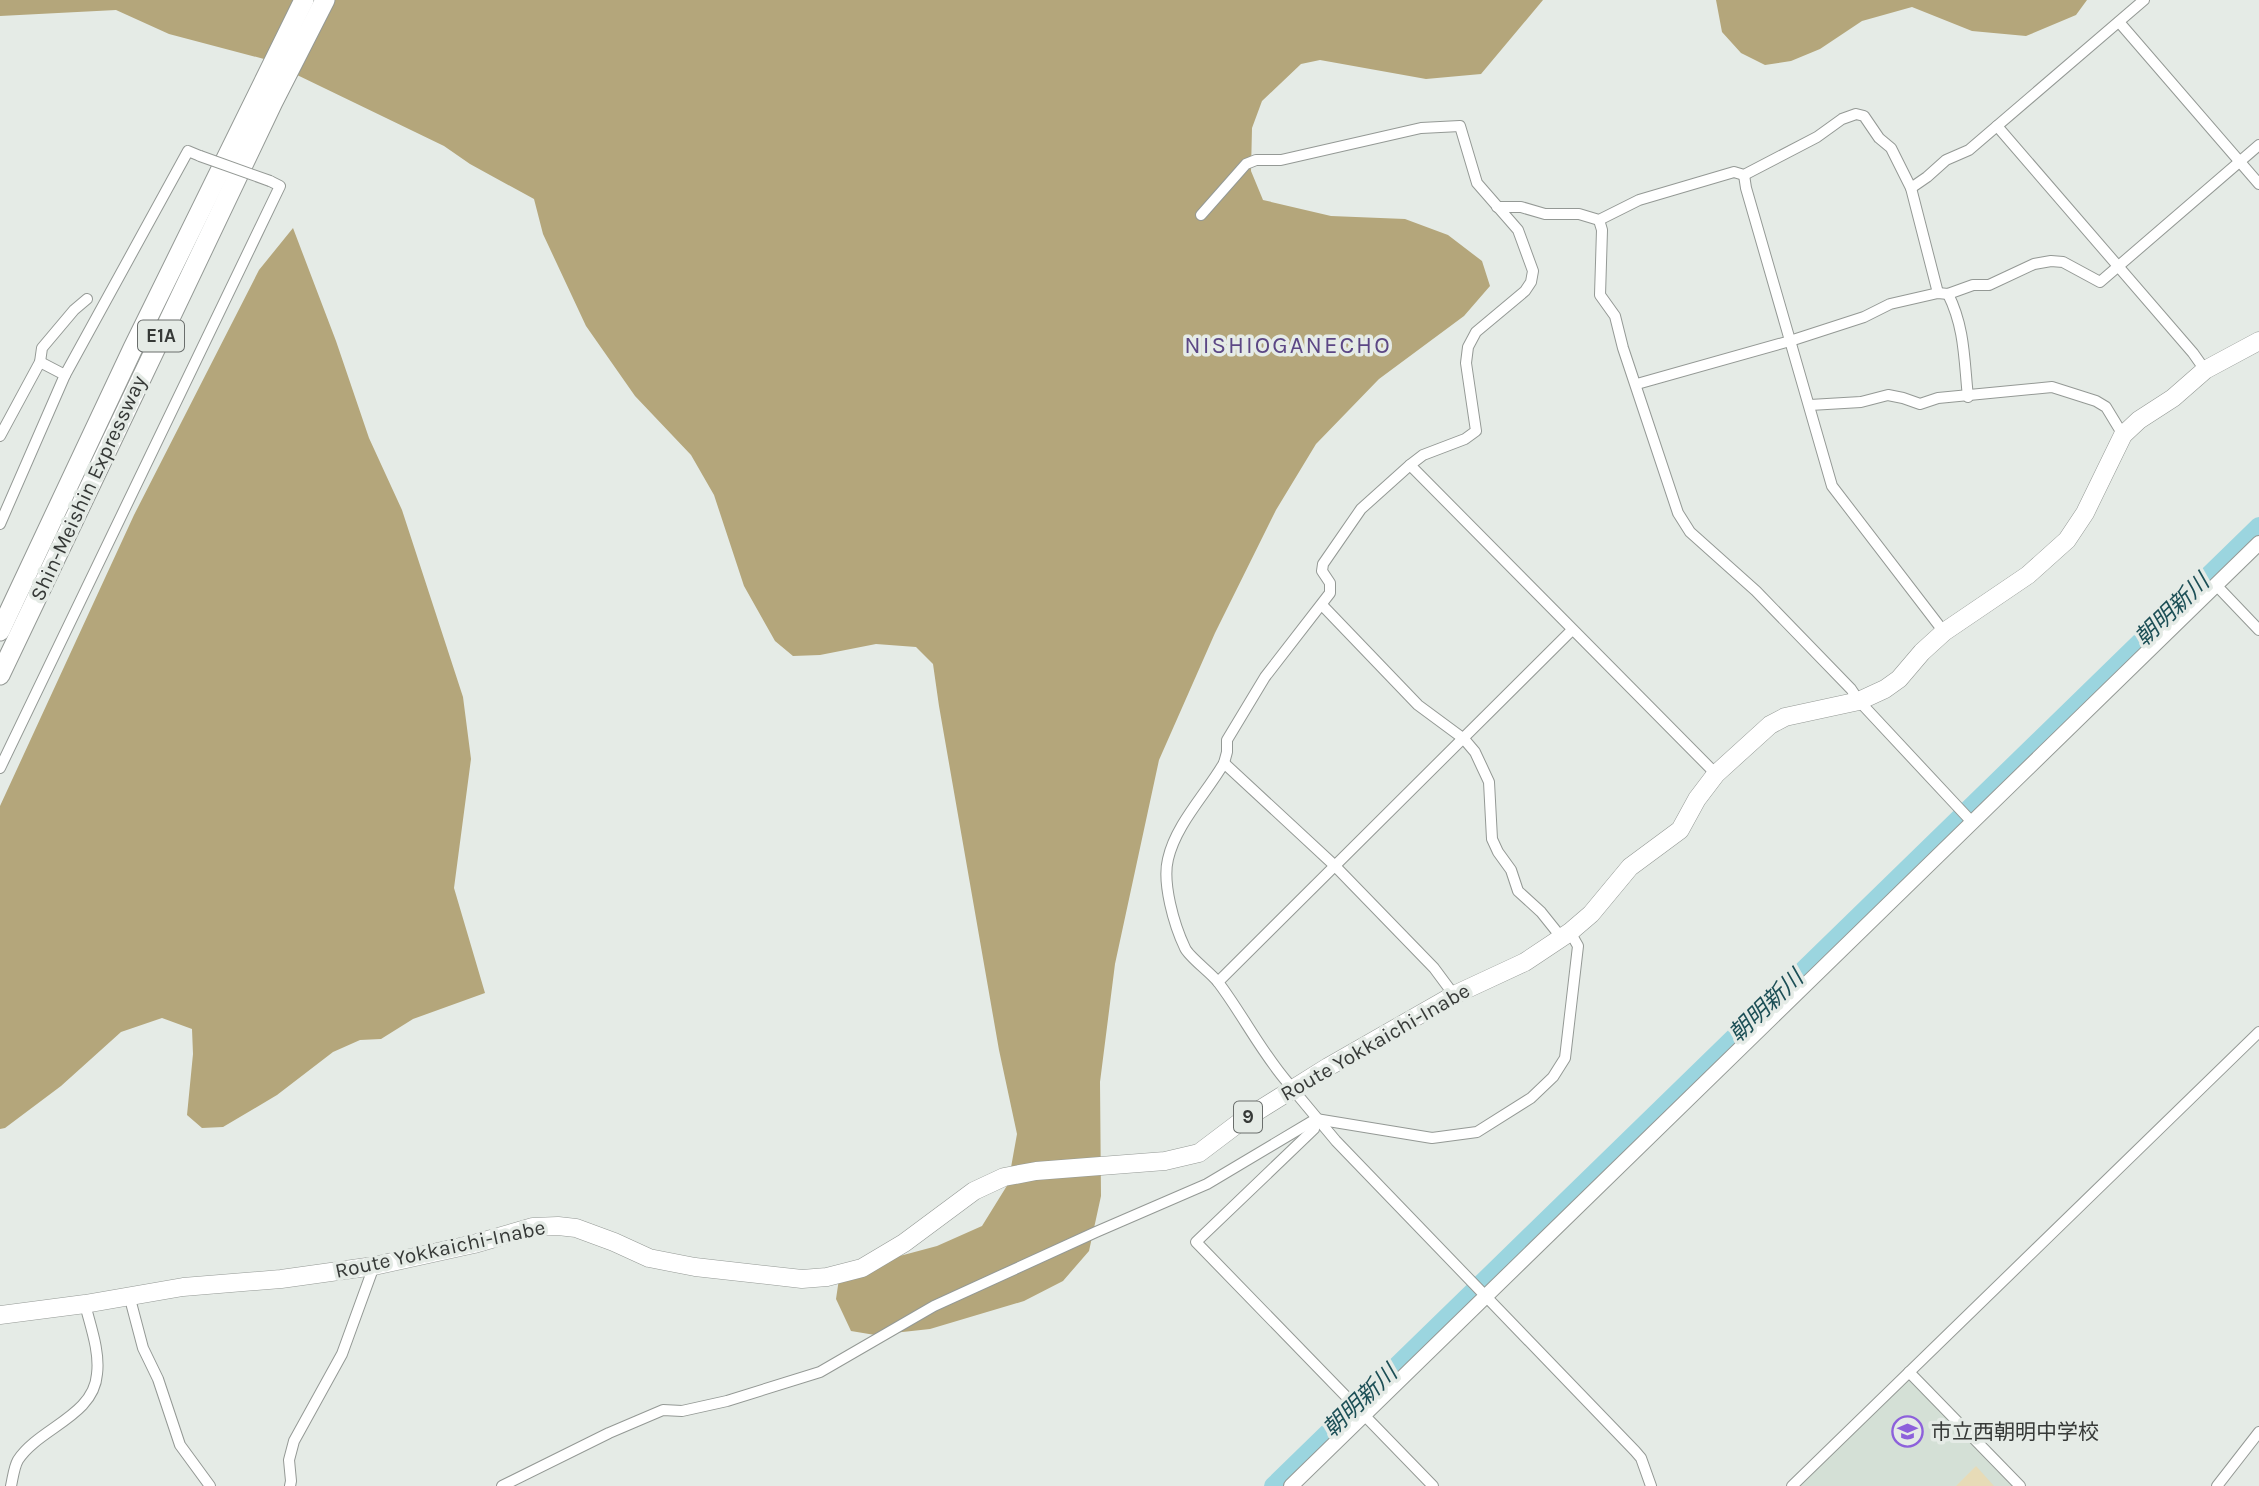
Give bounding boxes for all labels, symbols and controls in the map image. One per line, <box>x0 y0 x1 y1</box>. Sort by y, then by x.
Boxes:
road number: E1A <box>138 320 184 352</box>
district label: NISHIOGANECHO <box>1184 331 1392 359</box>
street label: Shin-Meishin Expressway <box>25 371 151 604</box>
water label: 朝明新川 <box>2130 566 2217 652</box>
water label: 朝明新川 <box>1724 962 1811 1048</box>
street label: Route Yokkaichi-Inabe <box>1276 978 1474 1106</box>
road number: 9 <box>1234 1102 1262 1133</box>
street label: Route Yokkaichi-Inabe <box>333 1215 547 1283</box>
water label: 朝明新川 <box>1318 1357 1405 1443</box>
school or university icon: 市立西朝明中学校 <box>1891 1415 1925 1449</box>
place label: 市立西朝明中学校 <box>1931 1420 2099 1444</box>

